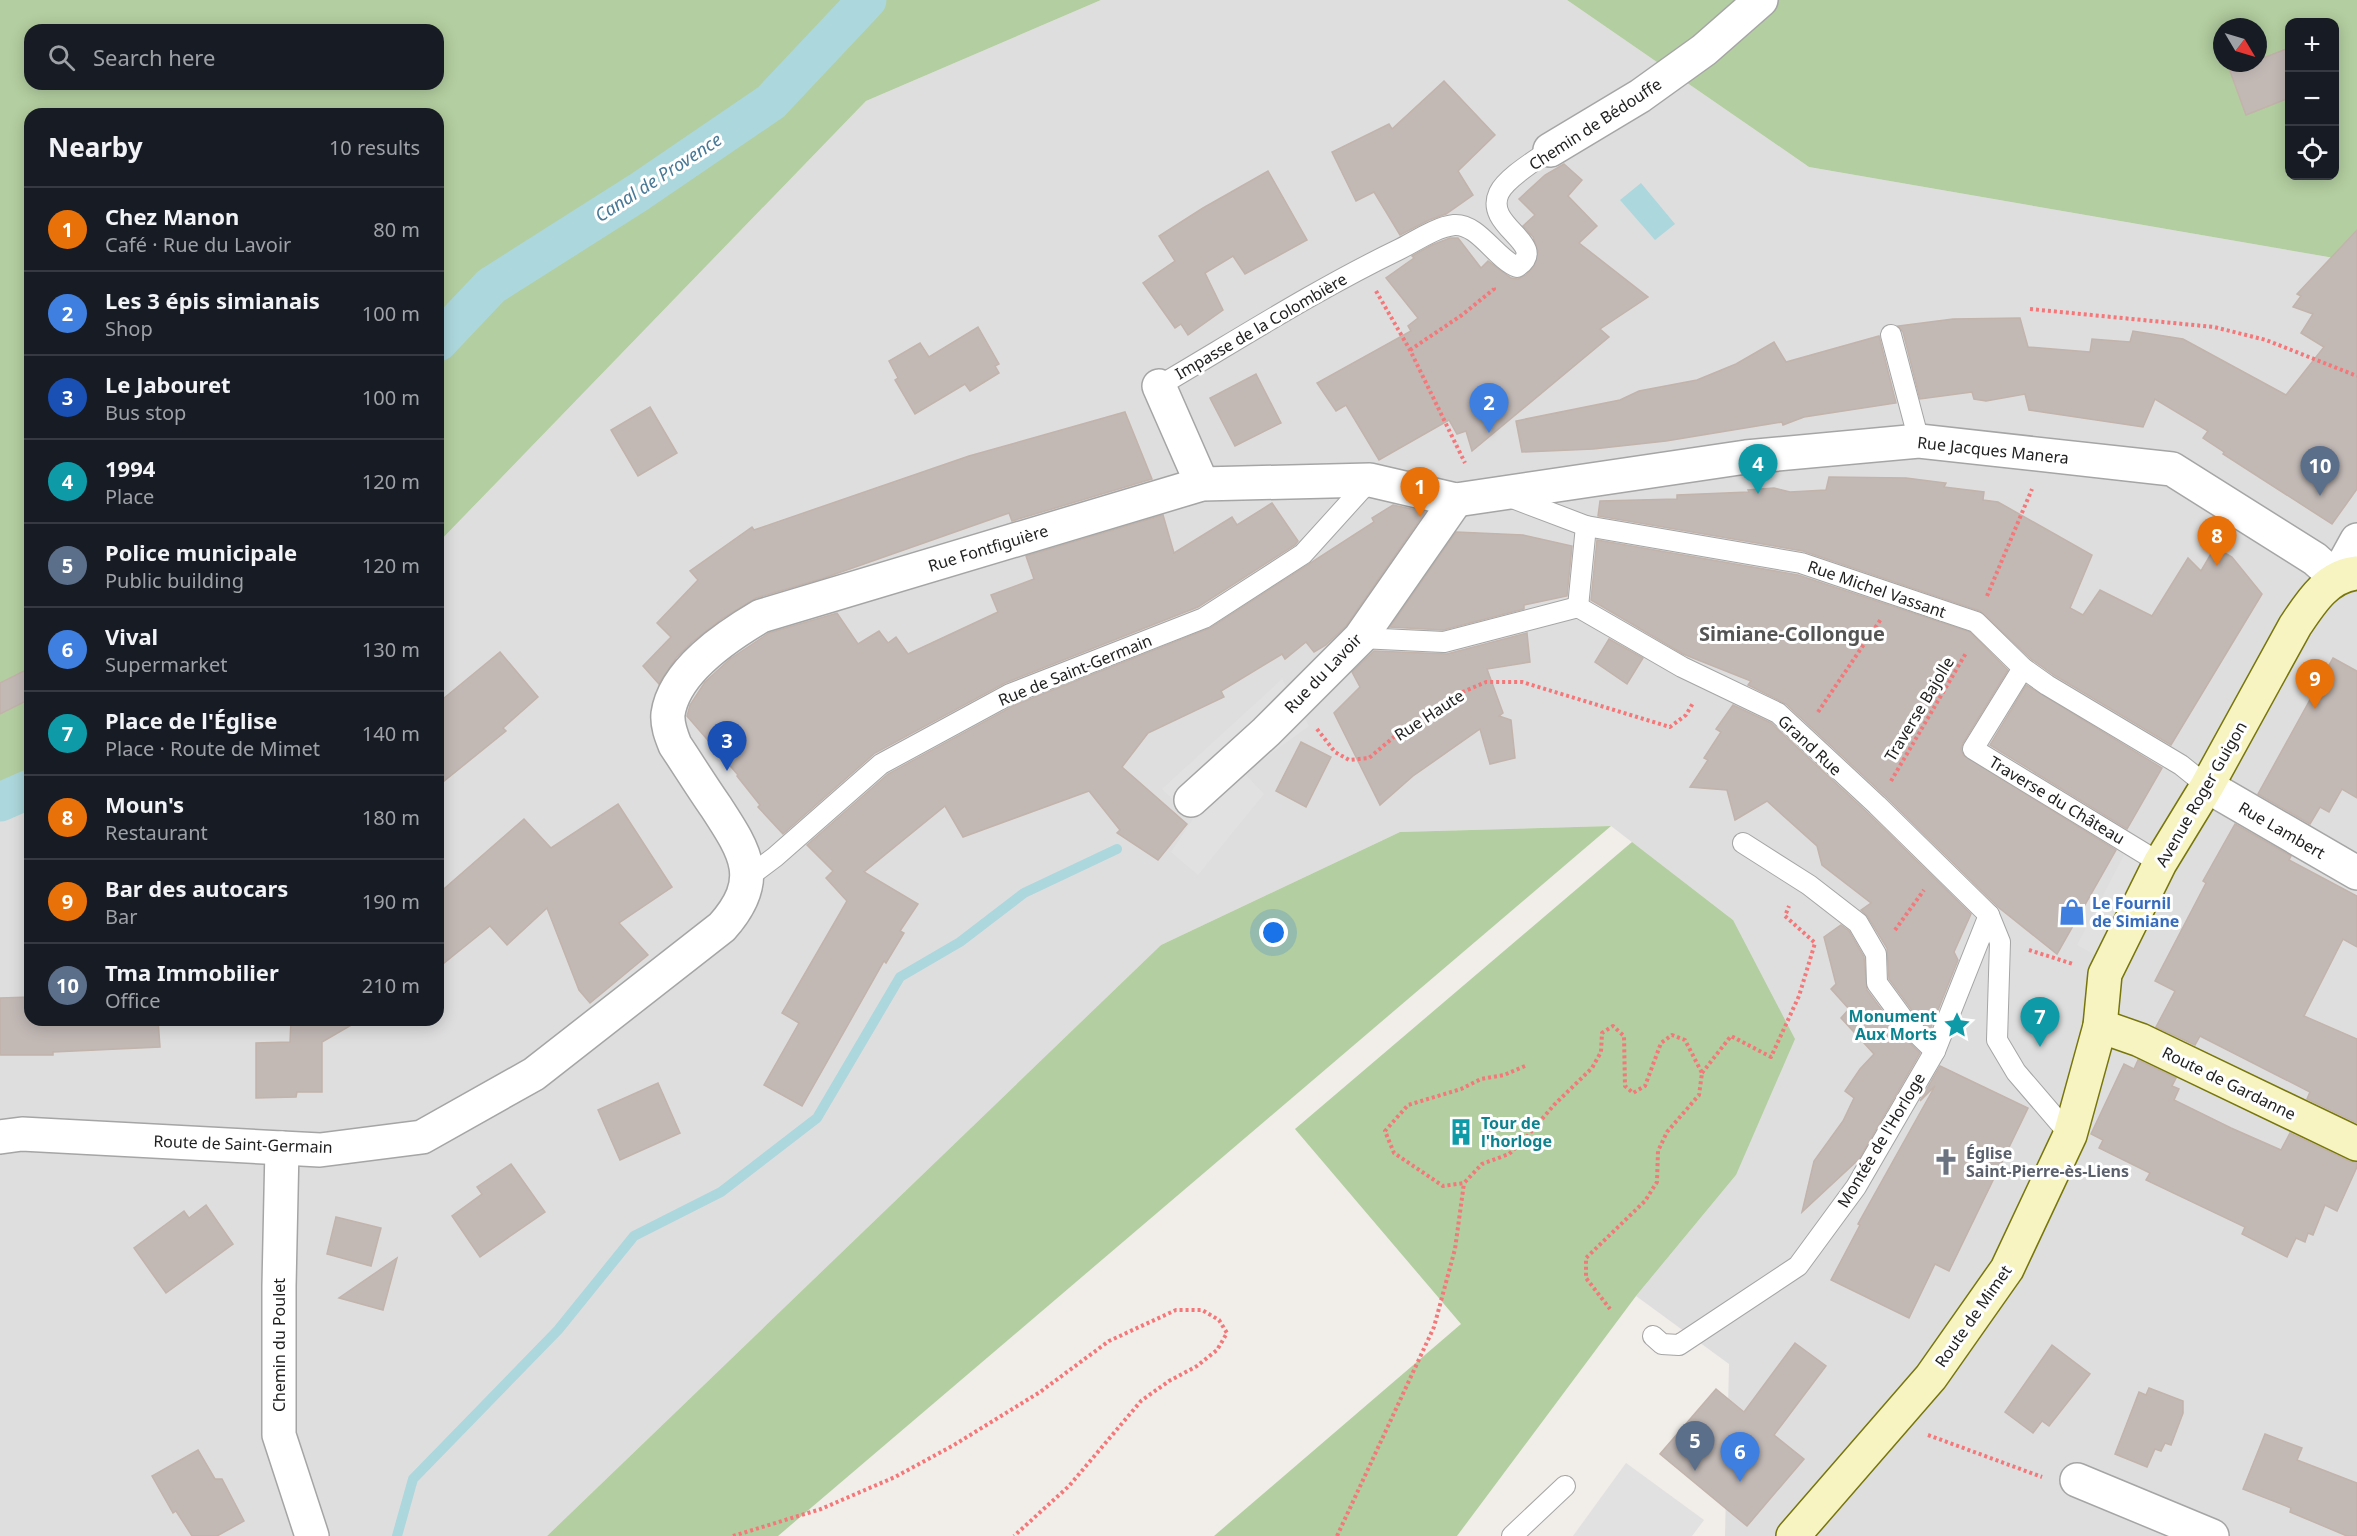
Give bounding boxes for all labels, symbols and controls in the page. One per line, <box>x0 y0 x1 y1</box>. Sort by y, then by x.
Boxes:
north arrow <box>2213 18 2267 72</box>
map controls <box>2285 18 2339 180</box>
button: + <box>2285 18 2339 72</box>
search box <box>24 24 444 90</box>
icon: search <box>45 41 78 74</box>
text: Search here <box>93 42 215 72</box>
button: − <box>2285 72 2339 126</box>
street label: Chemin de Bédouffe <box>1524 73 1666 175</box>
button: locate <box>2285 126 2339 180</box>
water label: Canal de Provence <box>590 127 726 227</box>
text: Nearby <box>48 129 143 165</box>
text: 10 results <box>329 134 420 161</box>
text: Chez Manon <box>105 201 239 231</box>
text: 1 <box>62 216 73 243</box>
text: 80 m <box>373 216 420 243</box>
text: Café · Rue du Lavoir <box>105 231 291 258</box>
street label: Impasse de la Colombière <box>1171 268 1351 384</box>
text: Les 3 épis simianais <box>105 285 320 315</box>
text: 2 <box>62 300 73 327</box>
text: 100 m <box>362 300 420 327</box>
text: Shop <box>105 315 153 342</box>
text: Le Jabouret <box>105 369 231 399</box>
text: 3 <box>62 384 73 411</box>
text: 100 m <box>362 384 420 411</box>
pin: 2 <box>1470 384 1508 433</box>
text: Bus stop <box>105 399 186 426</box>
street label: Rue Jacques Manera <box>1916 431 2070 469</box>
pin: 4 <box>1738 444 1778 494</box>
pin: 10 <box>2300 446 2340 496</box>
text: 1994 <box>105 453 155 483</box>
text: 4 <box>62 468 73 495</box>
text: 120 m <box>362 468 420 495</box>
pin: 1 <box>1400 468 1440 517</box>
text: Place <box>105 483 154 510</box>
pin: 8 <box>2198 516 2236 566</box>
street label: Rue Fontfiguière <box>925 519 1051 577</box>
text: Police municipale <box>105 537 297 567</box>
text: 5 <box>62 552 73 579</box>
text: 120 m <box>362 552 420 579</box>
street label: Rue Michel Vassant <box>1805 555 1949 623</box>
text: Public building <box>105 567 244 594</box>
district label: Simiane-Collongue <box>1699 620 1885 647</box>
text: Vival <box>105 621 158 651</box>
street label: Rue du Lavoir <box>1279 628 1367 718</box>
street label: Rue de Saint-Germain <box>995 629 1155 711</box>
text: 6 <box>62 636 73 663</box>
text: 130 m <box>362 636 420 663</box>
text: Supermarket <box>105 651 228 678</box>
street label: Traverse Bajolle <box>1879 653 1959 765</box>
pin: 9 <box>2296 660 2334 709</box>
street label: Rue Haute <box>1390 684 1468 746</box>
text: Place de l'Église <box>105 705 277 735</box>
street label: Grand Rue <box>1773 710 1847 780</box>
street label: Avenue Roger Guigon <box>2150 717 2252 871</box>
text: 7 <box>62 720 73 747</box>
text: 140 m <box>362 720 420 747</box>
pin: 3 <box>708 722 746 771</box>
text: Place · Route de Mimet <box>105 735 320 762</box>
street label: Traverse du Château <box>1985 751 2129 849</box>
text: Moun's <box>105 789 184 819</box>
street label: Rue Lambert <box>2235 796 2330 864</box>
text: 8 <box>62 804 73 831</box>
text: 180 m <box>362 804 420 831</box>
text: Restaurant <box>105 819 208 846</box>
text: Bar des autocars <box>105 873 288 903</box>
text: 9 <box>62 888 73 915</box>
text: 190 m <box>362 888 420 915</box>
place label: Le Fournil de Simiane <box>2092 892 2179 932</box>
shop icon: Le Fournil de Simiane <box>2057 897 2087 927</box>
text: Bar <box>105 903 137 930</box>
your location <box>1259 918 1288 947</box>
text: Tma Immobilier <box>105 957 279 987</box>
text: 10 <box>56 972 79 999</box>
text: 210 m <box>362 972 420 999</box>
text: Office <box>105 987 160 1014</box>
pin: 7 <box>2020 998 2060 1047</box>
place label: Monument Aux Morts <box>1849 1005 1937 1045</box>
place icon: Monument Aux Morts <box>1942 1010 1972 1040</box>
street label: Route de Gardanne <box>2159 1041 2299 1125</box>
street label: Montée de l'Horloge <box>1832 1068 1930 1212</box>
place label: Tour de l'horloge <box>1481 1112 1552 1152</box>
building icon: Tour de l'horloge <box>1446 1117 1476 1147</box>
street label: Route de Saint-Germain <box>153 1130 333 1158</box>
place label: Église Saint-Pierre-ès-Liens <box>1966 1142 2129 1182</box>
church icon: Église Saint-Pierre-ès-Liens <box>1931 1147 1961 1177</box>
street label: Route de Mimet <box>1930 1260 2017 1371</box>
street label: Chemin du Poulet <box>268 1278 290 1412</box>
pin: 5 <box>1676 1422 1714 1471</box>
pin: 6 <box>1720 1432 1760 1482</box>

